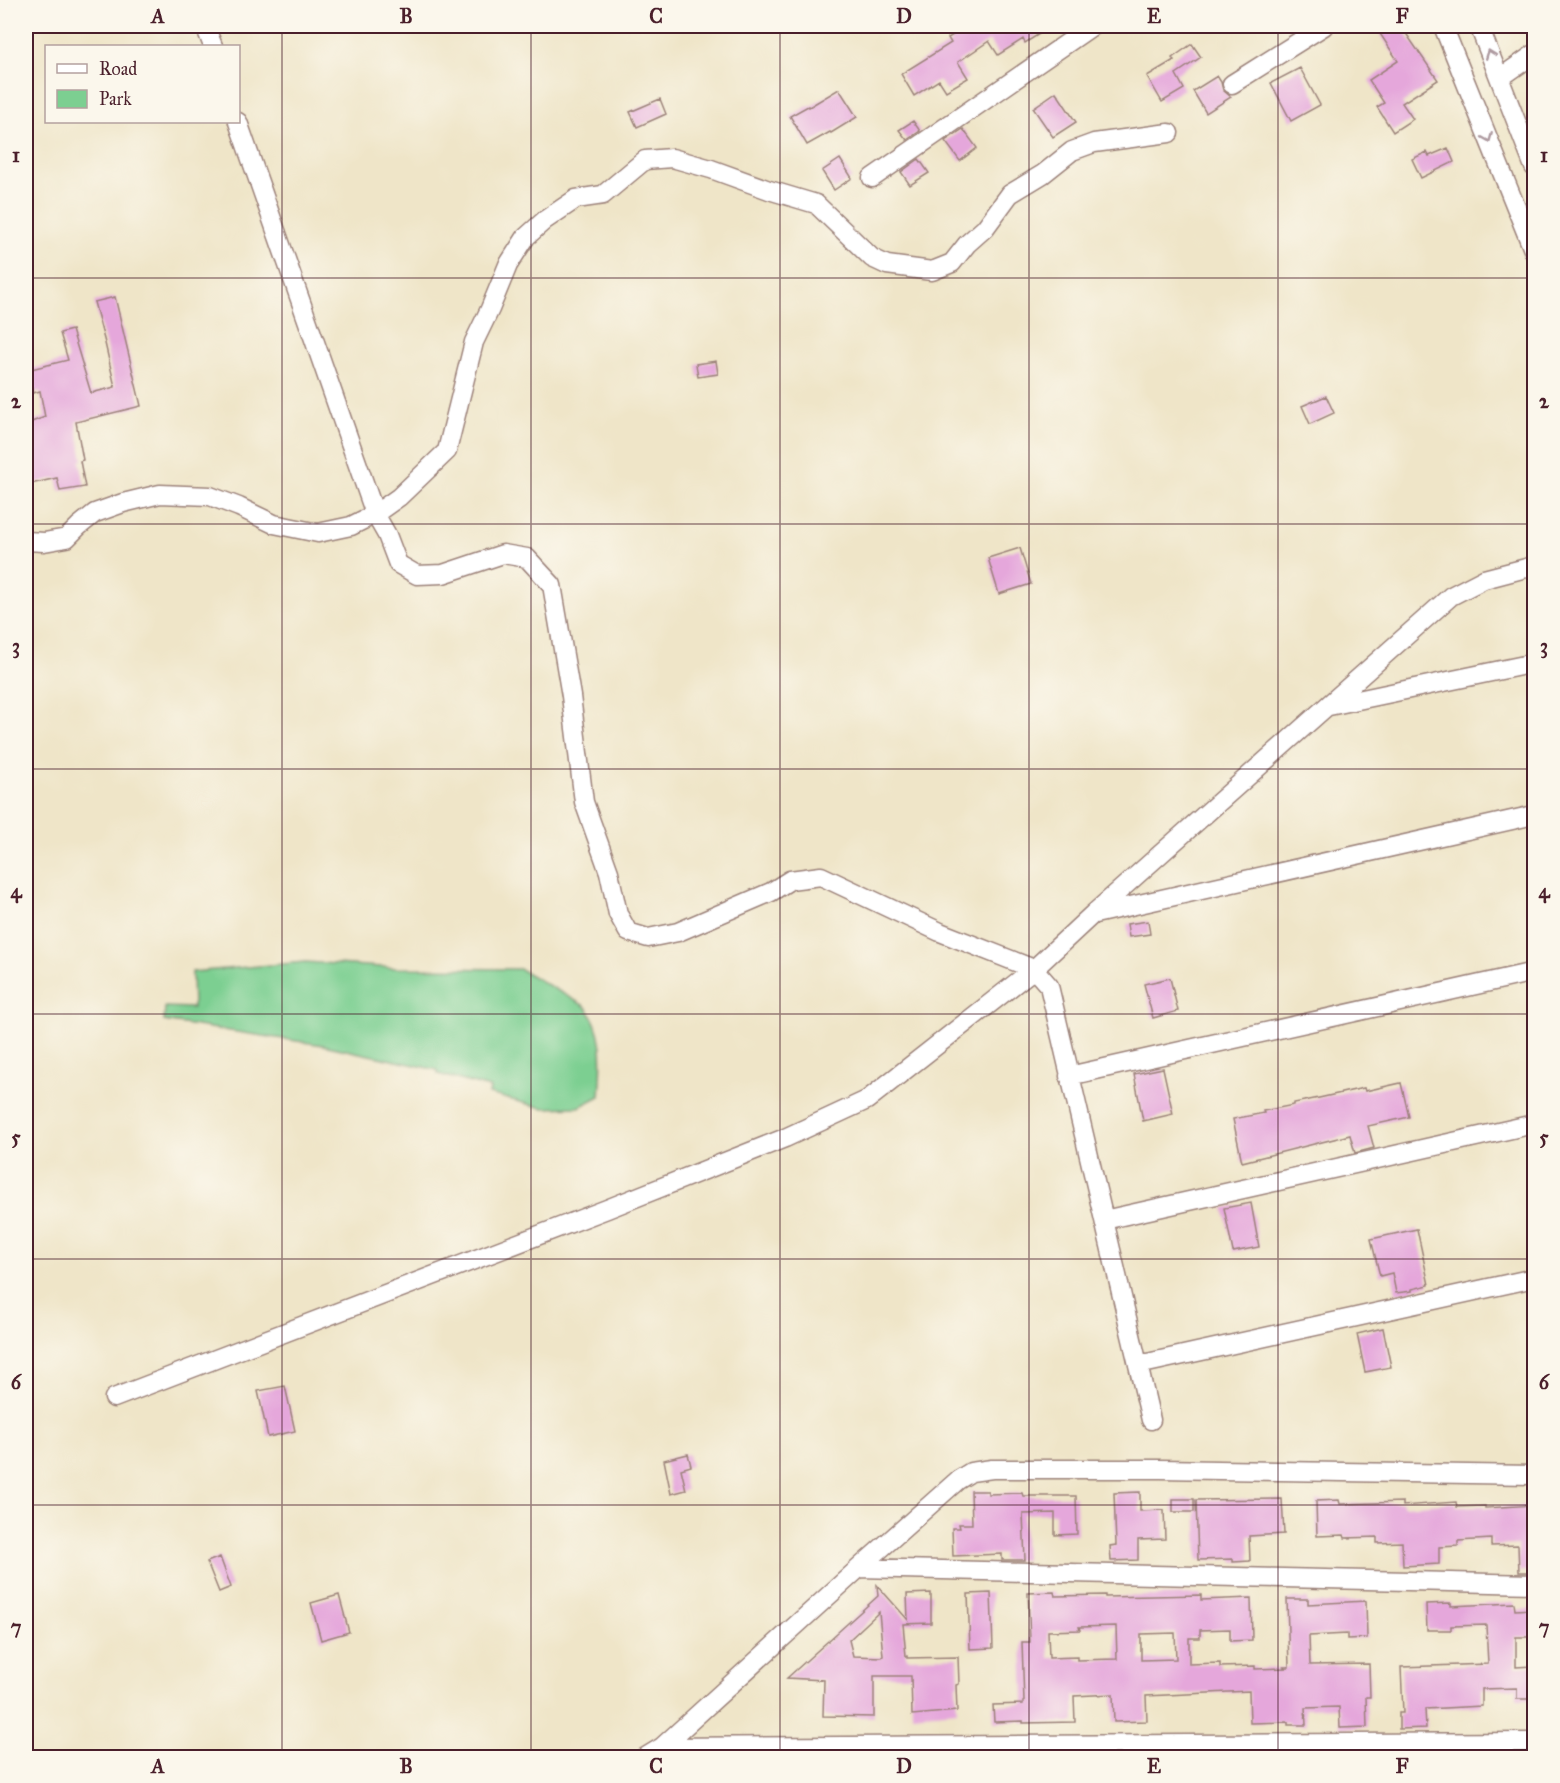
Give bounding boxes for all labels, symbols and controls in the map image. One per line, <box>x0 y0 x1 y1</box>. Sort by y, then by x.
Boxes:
text: A <box>149 4 165 28</box>
text: B <box>399 4 413 28</box>
text: C <box>649 4 663 28</box>
text: D <box>896 4 912 28</box>
text: E <box>1147 4 1162 28</box>
text: F <box>1395 4 1409 28</box>
legend <box>45 45 240 123</box>
one-way arrow <box>1485 49 1497 60</box>
text: Road <box>99 58 137 80</box>
text: Park <box>99 88 132 110</box>
one-way arrow <box>1481 132 1493 143</box>
text: 1 <box>12 143 20 167</box>
text: 1 <box>1540 143 1548 167</box>
text: 2 <box>11 389 22 413</box>
text: 2 <box>1539 389 1550 413</box>
text: 3 <box>12 634 20 659</box>
text: 3 <box>1540 634 1548 659</box>
text: 4 <box>10 879 22 904</box>
text: 4 <box>1538 879 1550 904</box>
text: 5 <box>11 1125 21 1149</box>
text: 5 <box>1539 1125 1549 1149</box>
text: 6 <box>11 1370 23 1394</box>
text: 6 <box>1539 1370 1551 1394</box>
text: 7 <box>11 1615 22 1639</box>
text: 7 <box>1539 1615 1550 1639</box>
text: A <box>149 1754 165 1778</box>
text: B <box>399 1754 413 1778</box>
text: C <box>649 1754 663 1778</box>
text: D <box>896 1754 912 1778</box>
text: E <box>1147 1754 1162 1778</box>
text: F <box>1395 1754 1409 1778</box>

